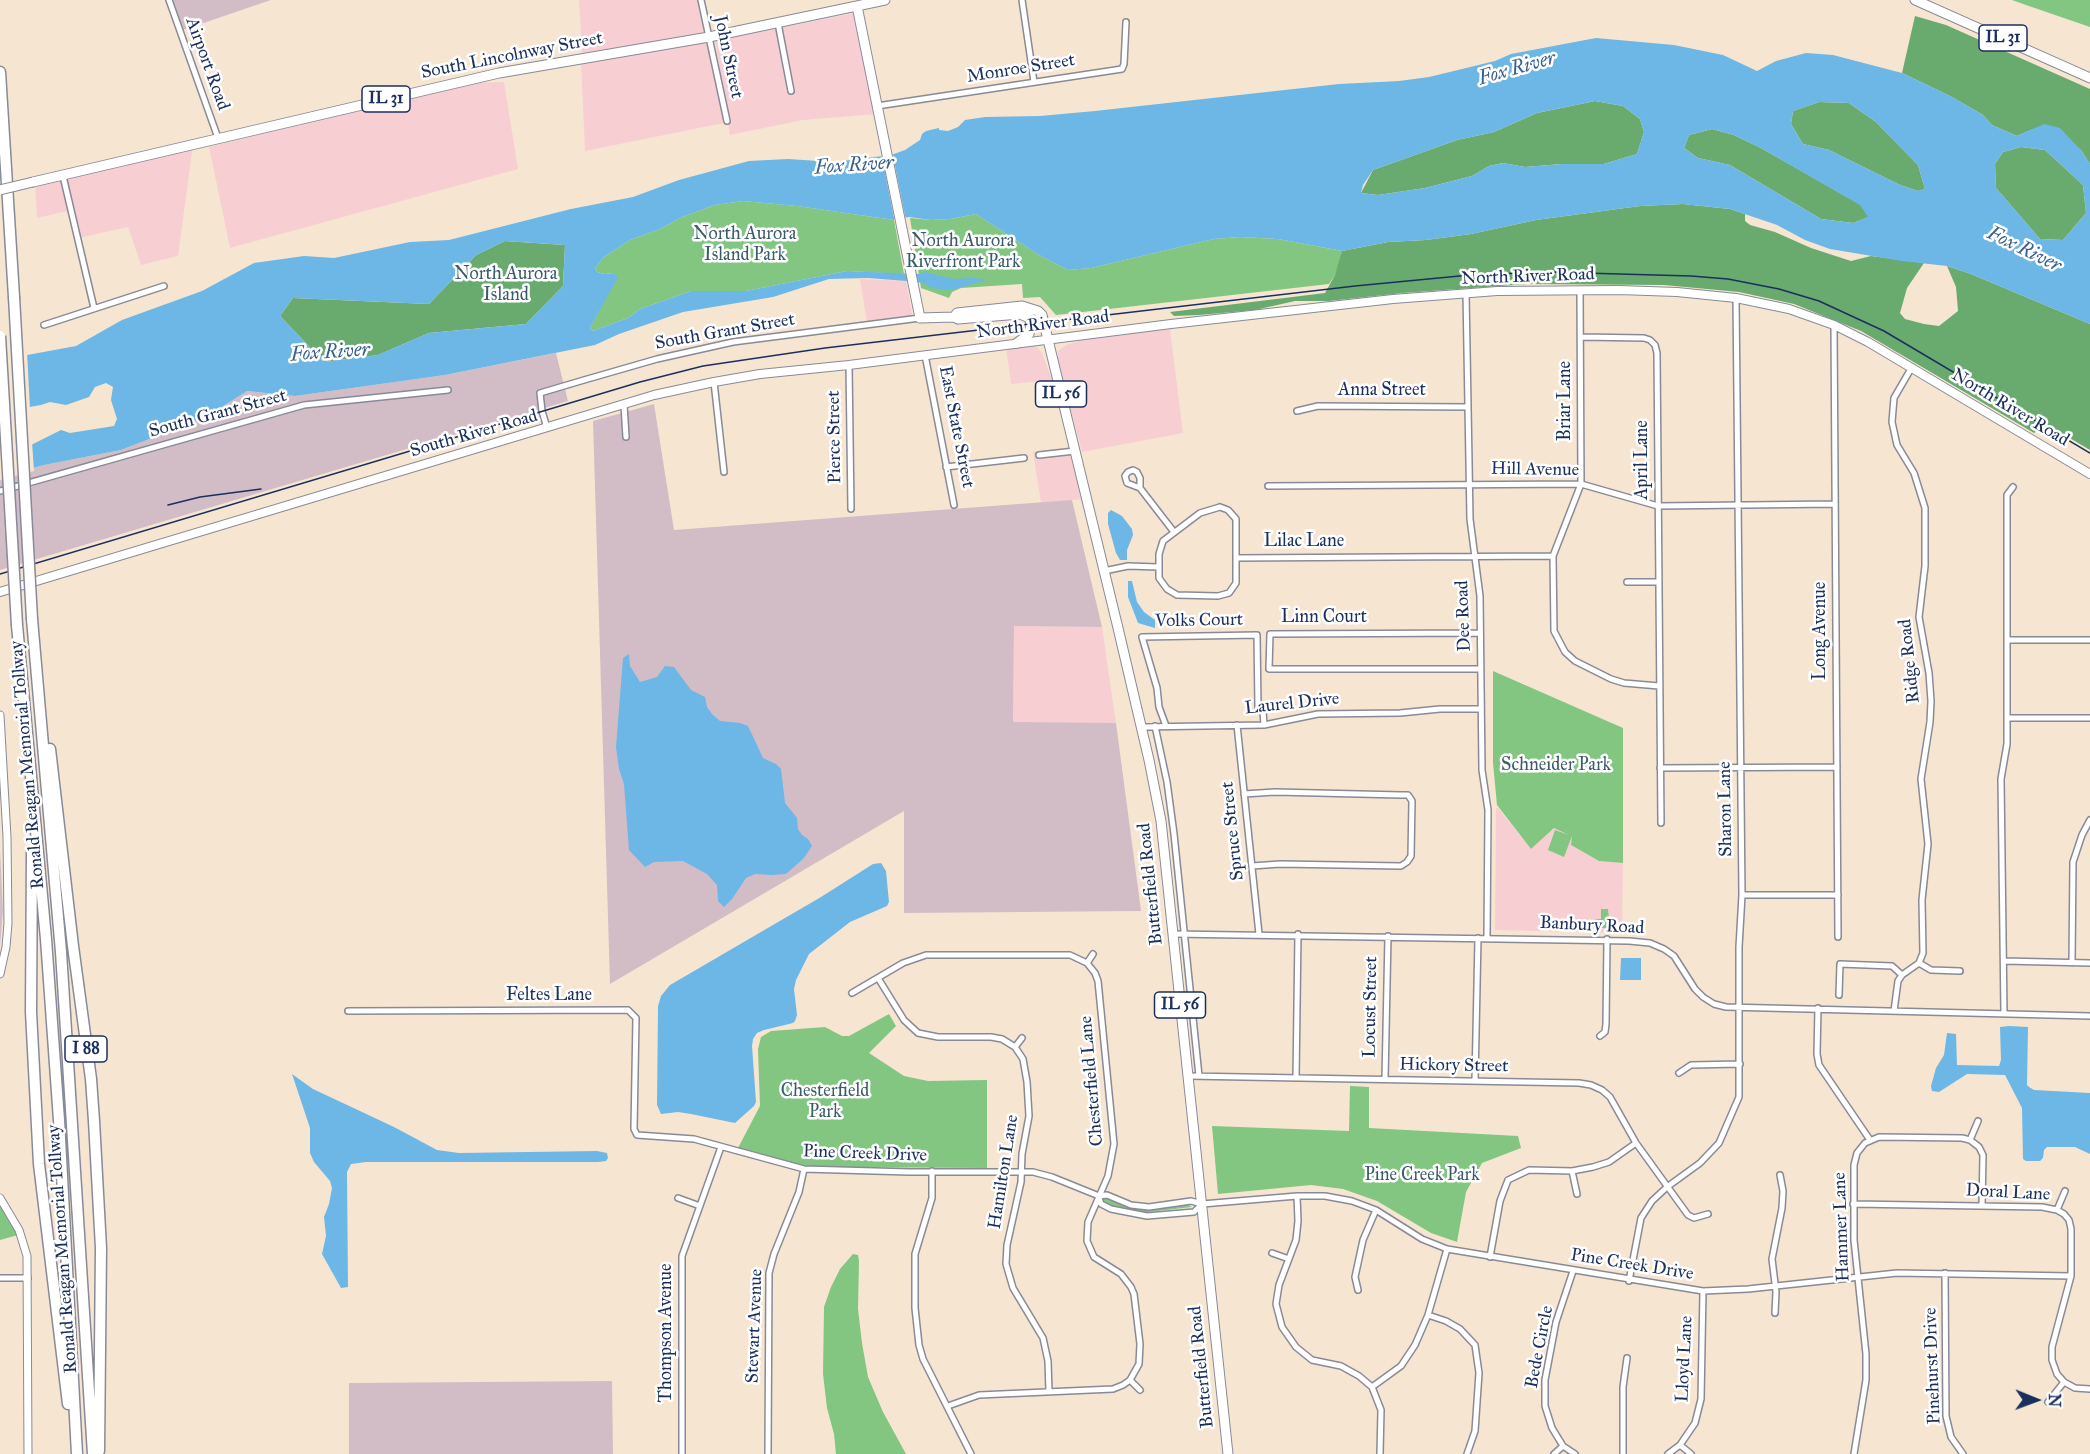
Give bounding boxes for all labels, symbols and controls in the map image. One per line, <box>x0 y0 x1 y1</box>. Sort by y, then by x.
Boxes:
street label: John Street <box>709 13 747 101</box>
street label: Airport Road <box>180 15 234 113</box>
road number: IL 31 <box>1979 25 2027 51</box>
street label: South Lincolnway Street <box>419 28 605 84</box>
water label: Fox River <box>1476 47 1558 91</box>
street label: Monroe Street <box>965 50 1077 88</box>
road number: IL 31 <box>362 86 410 112</box>
water label: Fox River <box>814 151 894 181</box>
water label: Fox River <box>1983 222 2065 278</box>
park label: North Aurora Island Park <box>694 224 796 266</box>
park label: North Aurora Riverfront Park <box>906 231 1020 274</box>
park label: North Aurora Island <box>455 264 557 306</box>
street label: North River Road <box>1461 264 1595 290</box>
street label: North River Road <box>975 306 1111 344</box>
street label: South Grant Street <box>653 309 797 355</box>
water label: Fox River <box>290 338 370 368</box>
street label: Briar Lane <box>1555 361 1577 441</box>
street label: East State Street <box>934 364 978 490</box>
street label: North River Road <box>1947 364 2073 452</box>
street label: Anna Street <box>1338 380 1426 402</box>
road number: IL 56 <box>1036 381 1086 407</box>
street label: South Grant Street <box>147 385 289 443</box>
street label: Pierce Street <box>823 390 847 484</box>
street label: South River Road <box>408 405 540 463</box>
street label: April Lane <box>1632 420 1654 500</box>
street label: Hill Avenue <box>1491 458 1579 482</box>
street label: Lilac Lane <box>1264 531 1344 553</box>
street label: Dee Road <box>1452 580 1476 652</box>
street label: Long Avenue <box>1810 582 1832 680</box>
street label: Linn Court <box>1281 607 1367 629</box>
street label: Volks Court <box>1155 609 1243 633</box>
street label: Ridge Road <box>1895 618 1925 704</box>
street label: Ronald Reagan Memorial Tollway <box>6 640 50 890</box>
street label: Laurel Drive <box>1244 688 1340 720</box>
park label: Schneider Park <box>1501 755 1611 777</box>
street label: Sharon Lane <box>1714 761 1738 857</box>
street label: Spruce Street <box>1217 780 1249 882</box>
street label: Butterfield Road <box>1134 822 1168 946</box>
street label: Banbury Road <box>1539 912 1645 940</box>
street label: Locust Street <box>1359 956 1383 1058</box>
street label: Feltes Lane <box>506 985 592 1007</box>
road number: IL 56 <box>1154 992 1206 1018</box>
street label: Chesterfield Lane <box>1076 1015 1108 1147</box>
road number: I 88 <box>65 1036 107 1062</box>
street label: Hickory Street <box>1399 1054 1509 1078</box>
park label: Chesterfield Park <box>781 1081 869 1124</box>
street label: Hamilton Lane <box>984 1113 1024 1231</box>
street label: Ronald Reagan Memorial Tollway <box>44 1124 82 1374</box>
street label: Pine Creek Drive <box>803 1141 927 1167</box>
park label: Pine Creek Park <box>1365 1165 1479 1187</box>
street label: Hammer Lane <box>1829 1172 1855 1282</box>
street label: Doral Lane <box>1965 1180 2051 1206</box>
street label: Pine Creek Drive <box>1569 1245 1695 1285</box>
street label: Thompson Avenue <box>656 1264 678 1402</box>
street label: Stewart Avenue <box>742 1268 768 1384</box>
street label: Bede Circle <box>1521 1304 1559 1390</box>
street label: Butterfield Road <box>1185 1305 1219 1429</box>
street label: Pinehurst Drive <box>1920 1307 1946 1425</box>
street label: Lloyd Lane <box>1672 1315 1698 1403</box>
north arrow <box>2006 1370 2066 1430</box>
text: N <box>2045 1393 2064 1407</box>

